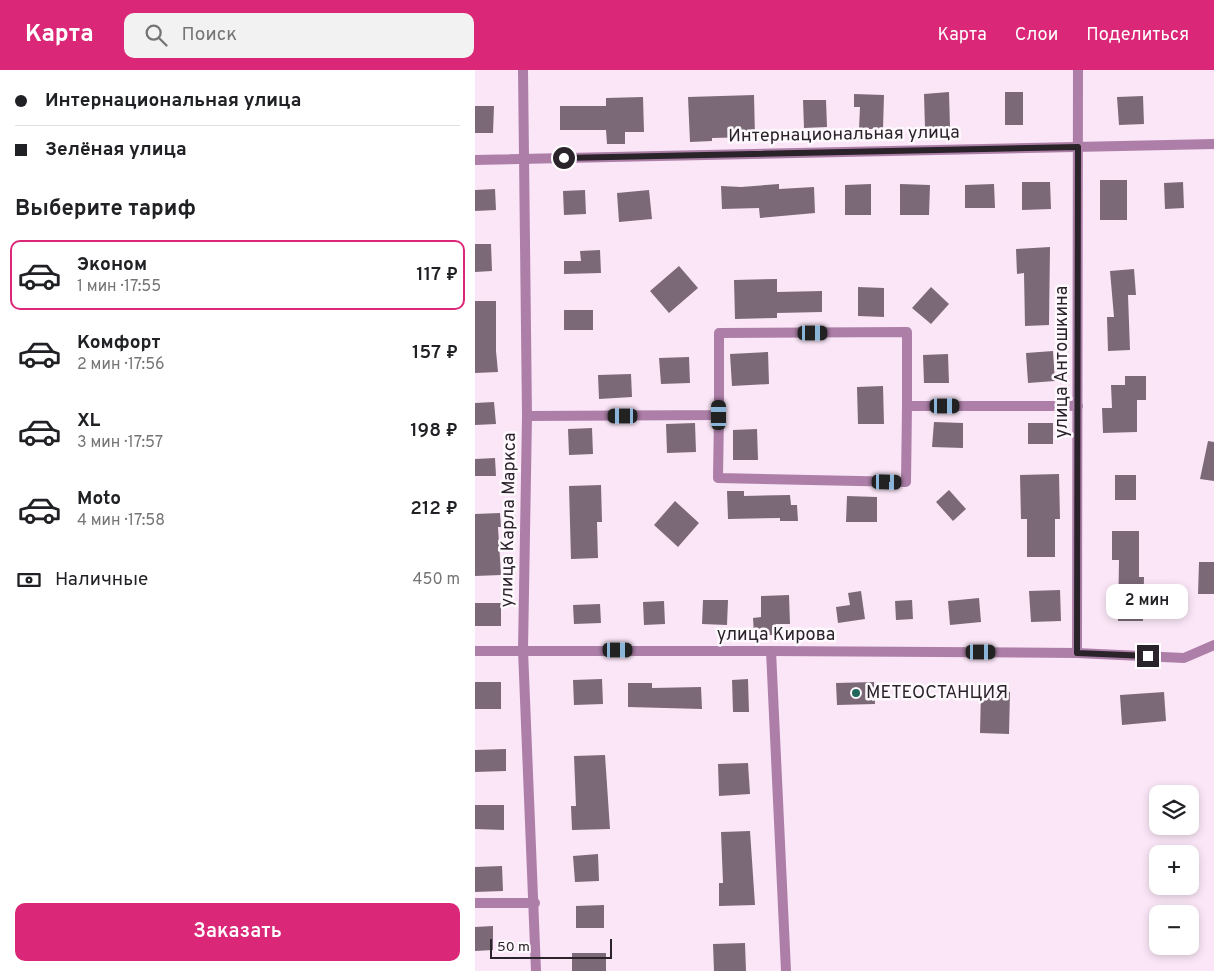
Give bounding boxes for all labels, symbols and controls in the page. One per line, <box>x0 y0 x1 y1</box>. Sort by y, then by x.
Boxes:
search box <box>124 13 474 58</box>
text: Карта <box>25 20 94 50</box>
icon: search <box>142 21 170 49</box>
text: Поиск <box>182 23 237 47</box>
text: Карта <box>937 24 987 47</box>
text: Слои <box>1015 24 1058 47</box>
text: Поделиться <box>1086 24 1189 47</box>
text: Интернациональная улица <box>45 89 301 113</box>
street label: Интернациональная улица <box>728 121 960 149</box>
text: Зелёная улица <box>45 138 187 162</box>
route start <box>553 147 575 169</box>
text: Выберите тариф <box>15 196 196 223</box>
icon: car <box>17 253 62 298</box>
text: Эконом <box>77 253 147 277</box>
text: 117 ₽ <box>416 263 458 287</box>
text: 1 мин · 17:55 <box>77 277 161 297</box>
street label: улица Антошкина <box>1051 286 1074 438</box>
car <box>798 326 828 341</box>
icon: car <box>17 331 62 376</box>
text: Комфорт <box>77 331 160 355</box>
text: 157 ₽ <box>412 341 458 365</box>
text: 2 мин · 17:56 <box>77 355 165 375</box>
car <box>930 399 960 414</box>
car <box>711 400 726 430</box>
icon: car <box>17 409 62 454</box>
text: XL <box>77 409 100 433</box>
car <box>608 409 638 424</box>
text: 198 ₽ <box>410 419 458 443</box>
street label: улица Карла Маркса <box>496 432 522 608</box>
text: 3 мин · 17:57 <box>77 433 163 453</box>
car <box>871 474 902 490</box>
icon: car <box>17 487 62 532</box>
text: Moto <box>77 487 121 511</box>
text: 212 ₽ <box>410 497 458 521</box>
text: 4 мин · 17:58 <box>77 511 165 531</box>
icon: cash <box>15 566 43 594</box>
text: Наличные <box>55 568 148 592</box>
text: 450 m <box>413 570 460 590</box>
callout: 2 мин <box>1107 584 1189 618</box>
text: 2 мин <box>1125 591 1169 611</box>
street label: улица Кирова <box>717 624 835 647</box>
car <box>603 643 633 658</box>
car <box>966 645 996 660</box>
route end <box>1137 645 1159 667</box>
place label: МЕТЕОСТАНЦИЯ <box>866 682 1008 705</box>
marker: МЕТЕОСТАНЦИЯ <box>850 687 862 699</box>
map controls <box>1149 785 1199 955</box>
button: layers <box>1149 785 1199 835</box>
button: + <box>1149 845 1199 895</box>
button: Заказать <box>15 903 460 961</box>
button: − <box>1149 905 1199 955</box>
scale bar <box>490 936 613 959</box>
text: 50 m <box>497 939 530 956</box>

